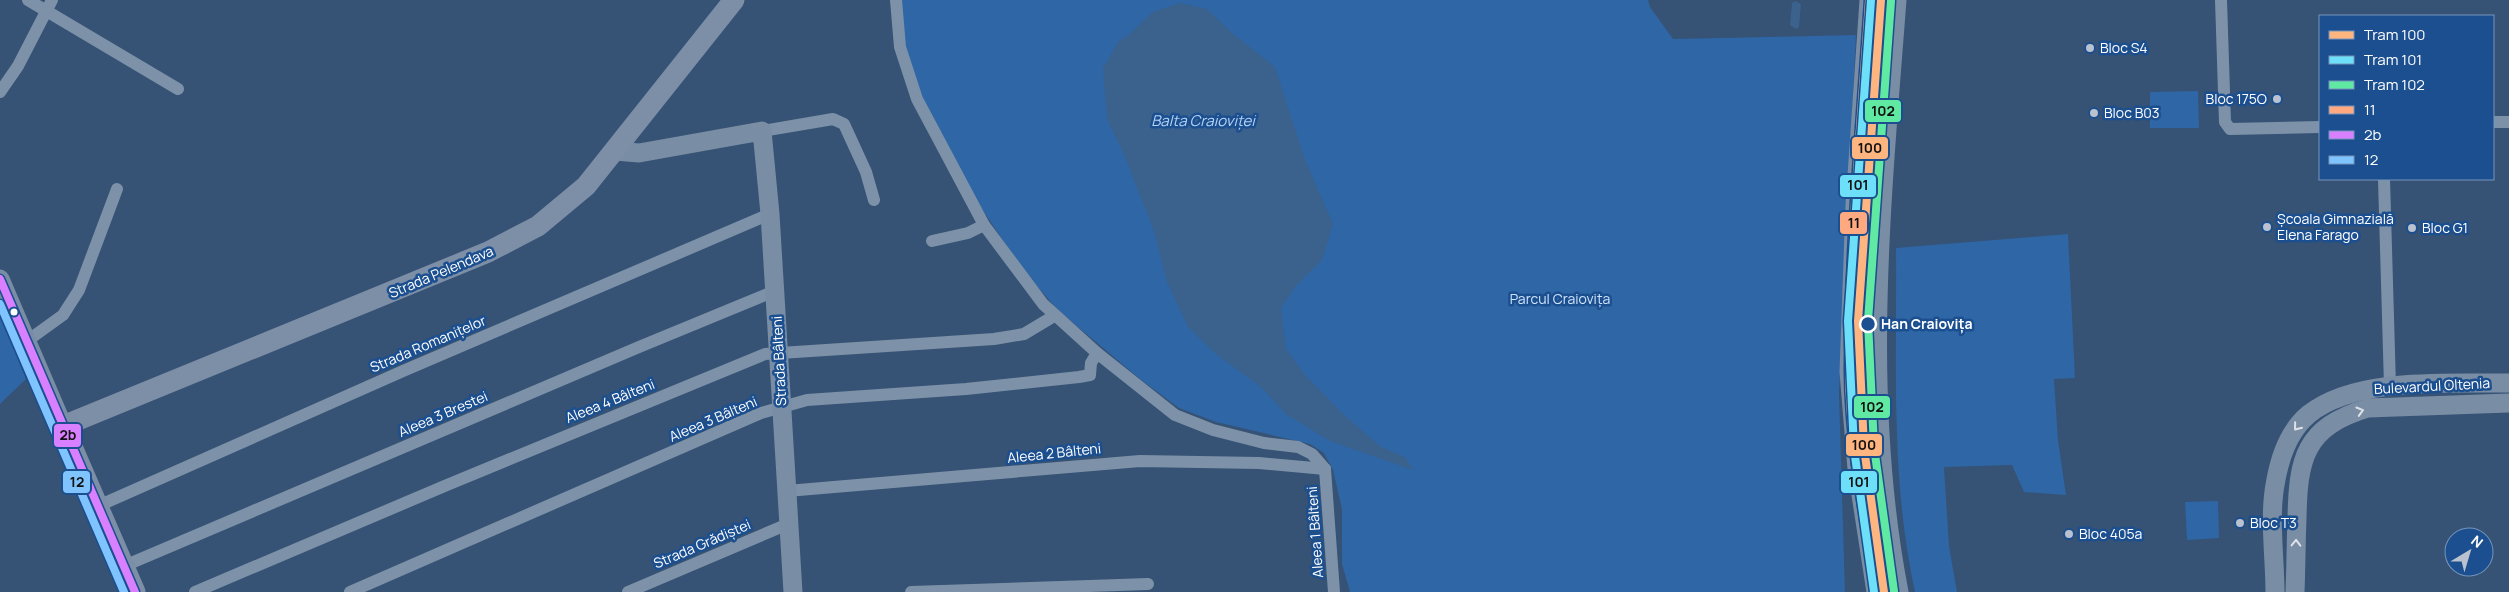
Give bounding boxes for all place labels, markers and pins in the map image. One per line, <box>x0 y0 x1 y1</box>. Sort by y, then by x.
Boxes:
place label: Bloc S4 <box>2100 38 2148 57</box>
marker: Bloc S4 <box>2084 42 2096 54</box>
place label: Bloc 175O <box>2206 89 2267 108</box>
marker: Bloc 175O <box>2271 93 2283 105</box>
place label: Bloc B03 <box>2104 103 2160 122</box>
marker: Bloc B03 <box>2088 107 2100 119</box>
place label: Școala Gimnazială Elena Farago <box>2277 209 2394 244</box>
place label: Bloc G1 <box>2422 218 2468 237</box>
marker: Școala Gimnazială Elena Farago <box>2261 221 2273 233</box>
marker: Bloc G1 <box>2406 222 2418 234</box>
unlabelled marker <box>9 307 19 317</box>
place label: Han Craiovița <box>1881 314 1973 334</box>
marker: Han Craiovița <box>1859 315 1877 333</box>
place label: Bloc T3 <box>2250 513 2297 532</box>
marker: Bloc T3 <box>2234 517 2246 529</box>
place label: Bloc 405a <box>2079 524 2142 543</box>
marker: Bloc 405a <box>2063 528 2075 540</box>

